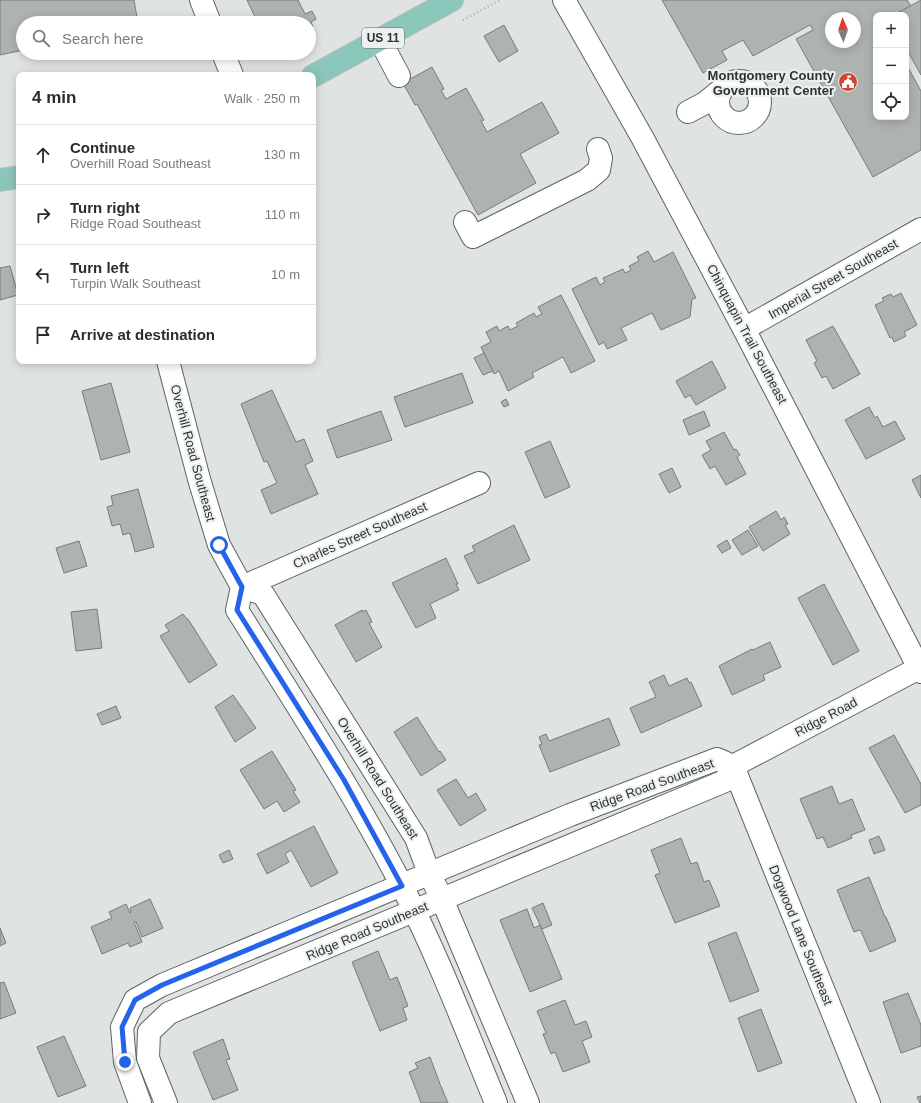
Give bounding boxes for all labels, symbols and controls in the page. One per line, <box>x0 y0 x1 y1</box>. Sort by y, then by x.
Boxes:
north arrow <box>825 12 861 48</box>
map controls <box>873 12 909 120</box>
button: + <box>873 12 909 48</box>
search box <box>16 16 316 60</box>
icon: search <box>30 27 52 49</box>
road number: US 11 <box>362 28 404 48</box>
text: Search here <box>62 30 144 47</box>
button: − <box>873 48 909 84</box>
place label: Montgomery County Government Center <box>708 68 835 98</box>
public building icon: Montgomery County Government Center <box>837 71 859 93</box>
button: locate <box>873 84 909 120</box>
text: 4 min <box>32 88 76 107</box>
text: Walk · 250 m <box>224 91 300 106</box>
text: Continue <box>70 139 135 156</box>
icon: ahead <box>32 144 54 166</box>
text: 130 m <box>264 147 300 162</box>
text: Overhill Road Southeast <box>70 156 211 171</box>
text: Turn right <box>70 199 140 216</box>
icon: right <box>32 204 54 226</box>
text: 110 m <box>265 207 300 222</box>
text: Ridge Road Southeast <box>70 216 201 231</box>
street label: Imperial Street Southeast <box>766 236 901 322</box>
text: Turn left <box>70 259 129 276</box>
street label: Chinquapin Trail Southeast <box>704 262 790 407</box>
icon: left <box>32 264 54 286</box>
text: 10 m <box>271 267 300 282</box>
text: Turpin Walk Southeast <box>70 276 201 291</box>
icon: arrive <box>32 324 54 346</box>
text: Arrive at destination <box>70 326 215 343</box>
street label: Overhill Road Southeast <box>168 383 219 523</box>
street label: Charles Street Southeast <box>291 498 430 571</box>
route start <box>210 536 228 554</box>
street label: Ridge Road <box>792 694 860 740</box>
street label: Overhill Road Southeast <box>334 714 422 842</box>
street label: Ridge Road Southeast <box>588 755 716 814</box>
street label: Dogwood Lane Southeast <box>766 863 836 1008</box>
street label: Ridge Road Southeast <box>304 898 430 963</box>
route end <box>116 1053 134 1071</box>

